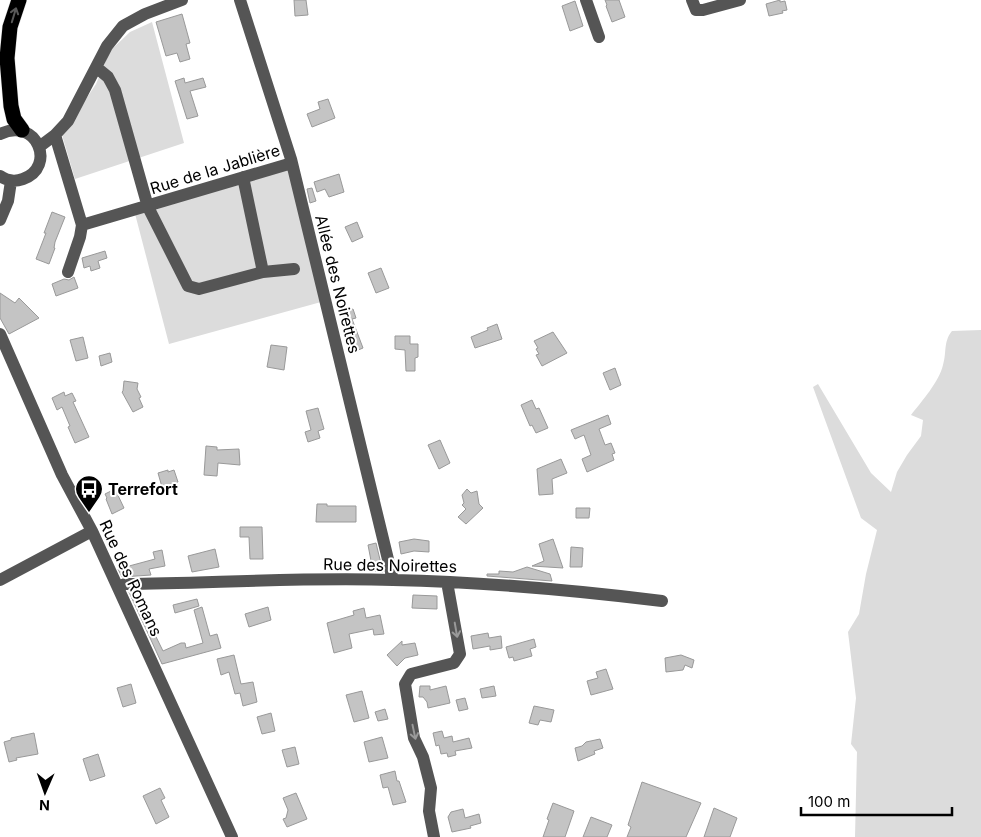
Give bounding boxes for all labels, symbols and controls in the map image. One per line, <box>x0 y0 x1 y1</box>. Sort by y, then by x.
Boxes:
one-way arrow <box>9 7 19 23</box>
street label: Rue de la Jablière <box>148 140 282 198</box>
street label: Allée des Noirettes <box>311 213 365 355</box>
bus stop icon: Terrefort <box>74 474 104 513</box>
place label: Terrefort <box>108 479 178 499</box>
street label: Rue des Romans <box>95 517 167 639</box>
street label: Rue des Noirettes <box>323 554 457 576</box>
one-way arrow <box>452 622 461 638</box>
one-way arrow <box>409 723 419 739</box>
north arrow <box>20 767 70 817</box>
scale bar <box>801 784 952 816</box>
text: 100 m <box>808 792 850 811</box>
text: N <box>39 797 50 814</box>

